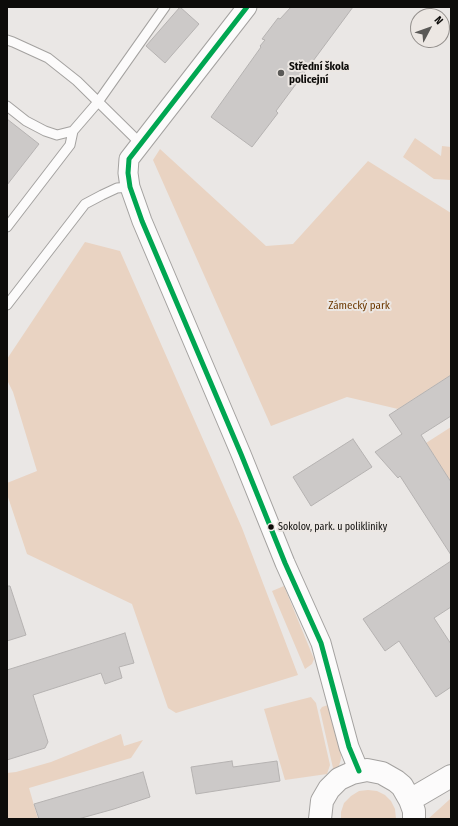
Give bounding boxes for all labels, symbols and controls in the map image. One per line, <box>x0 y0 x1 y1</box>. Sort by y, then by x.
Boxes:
north arrow <box>410 8 450 48</box>
text: N <box>432 14 446 27</box>
place label: Střední škola policejní <box>289 60 349 86</box>
marker: Střední škola policejní <box>276 68 286 78</box>
park label: Zámecký park <box>328 299 390 313</box>
place label: Sokolov, park. u polikliniky <box>278 521 387 533</box>
marker: Sokolov, park. u polikliniky <box>266 522 276 532</box>

